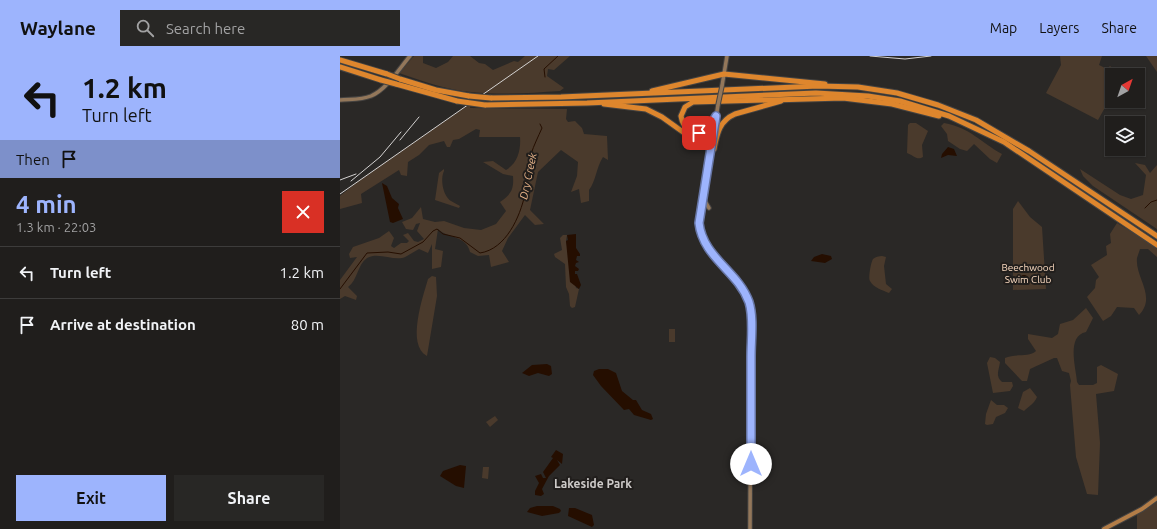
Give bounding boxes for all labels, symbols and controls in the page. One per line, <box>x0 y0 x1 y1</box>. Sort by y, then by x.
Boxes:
search box <box>120 10 400 46</box>
text: Waylane <box>20 17 96 39</box>
icon: search <box>134 17 156 39</box>
text: Search here <box>166 20 245 37</box>
text: Map <box>990 20 1017 36</box>
text: Layers <box>1039 20 1079 36</box>
text: Share <box>1101 20 1137 36</box>
north arrow <box>1105 68 1145 108</box>
map controls <box>1105 68 1145 156</box>
icon: left <box>16 72 68 124</box>
text: 1.2 km <box>82 72 167 103</box>
text: Turn left <box>82 105 152 125</box>
pin <box>682 116 716 150</box>
button: layers <box>1105 116 1145 156</box>
icon: arrive <box>688 122 710 144</box>
icon: arrive <box>58 148 80 170</box>
text: Then <box>16 151 50 168</box>
water label: Dry Creek <box>517 151 539 200</box>
text: 4 min <box>16 191 77 218</box>
button: close <box>282 191 324 233</box>
text: 1.3 km · 22:03 <box>16 220 96 234</box>
icon: left <box>16 262 38 284</box>
park label: Beechwood Swim Club <box>1001 262 1055 285</box>
text: Turn left <box>50 264 111 281</box>
text: 1.2 km <box>279 264 324 281</box>
icon: arrive <box>16 314 38 336</box>
text: Arrive at destination <box>50 316 196 333</box>
text: 80 m <box>291 316 324 333</box>
position arrow <box>730 443 772 485</box>
button: Exit <box>16 475 166 521</box>
button: Share <box>174 475 324 521</box>
district label: Lakeside Park <box>554 477 632 490</box>

